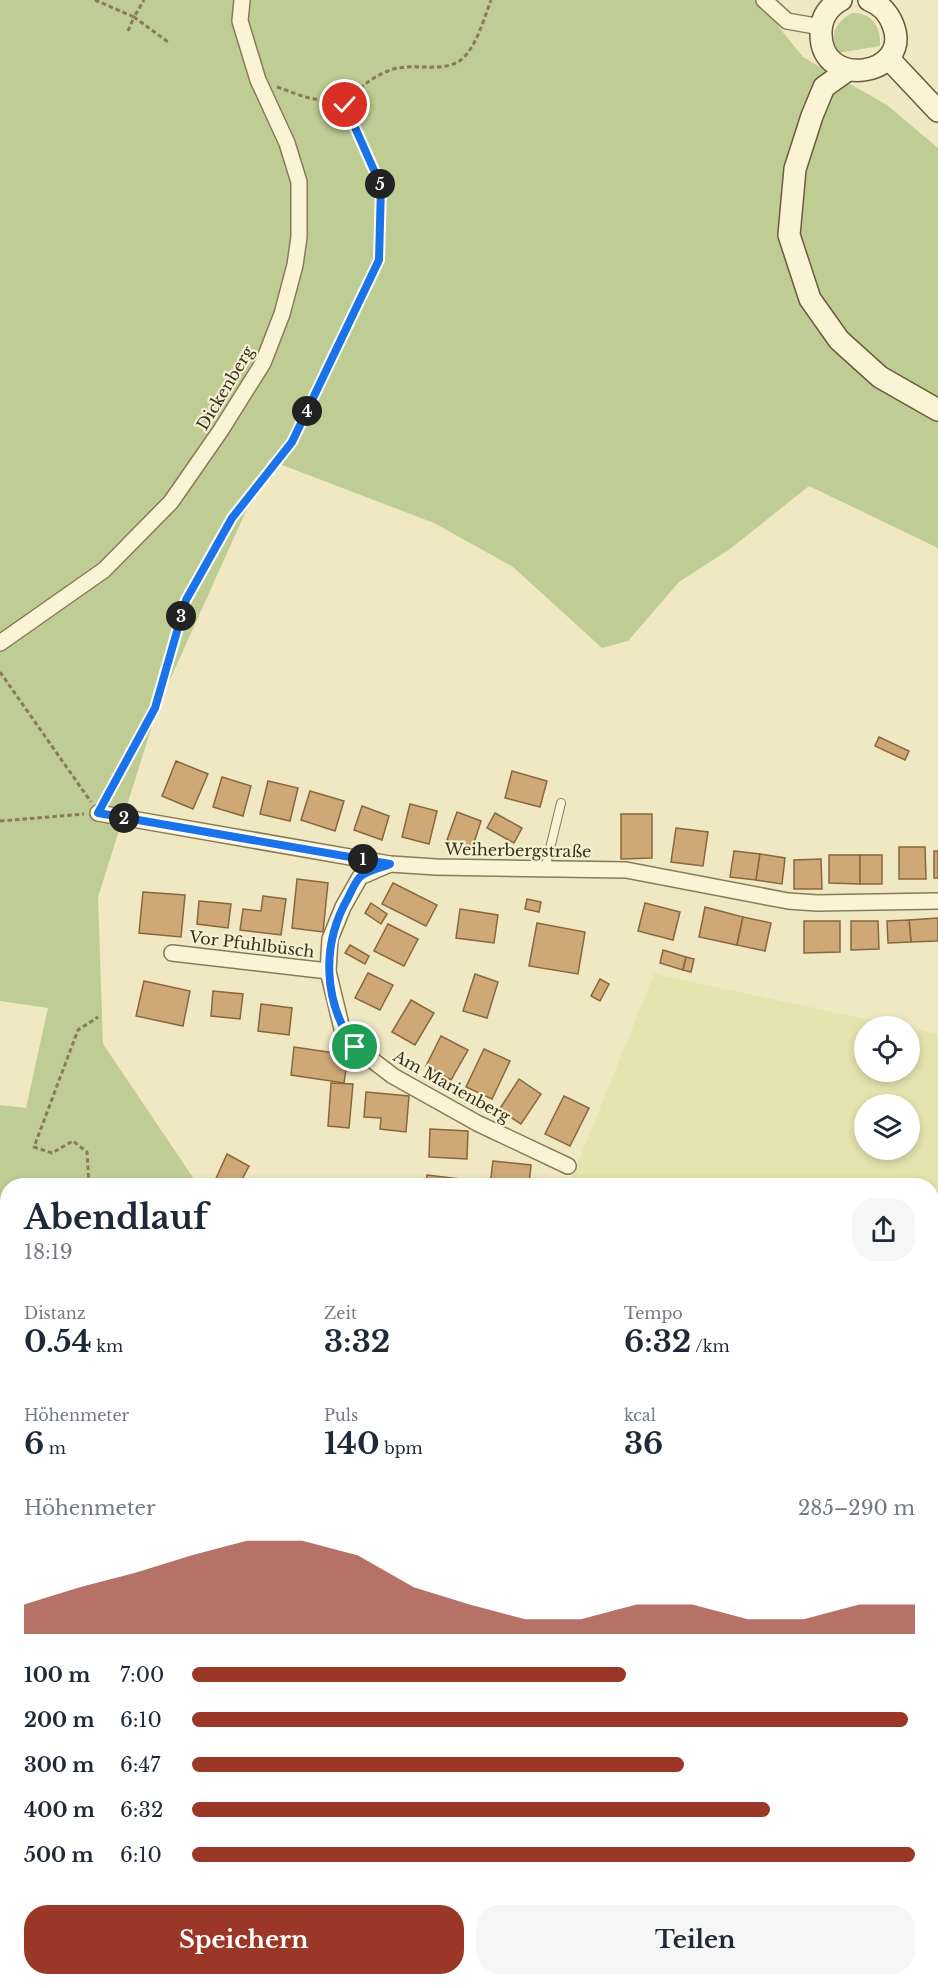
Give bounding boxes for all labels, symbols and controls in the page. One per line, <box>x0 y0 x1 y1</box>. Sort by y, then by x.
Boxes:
pin <box>319 79 370 130</box>
icon: check <box>328 88 361 121</box>
pin: 5 <box>365 169 395 199</box>
text: 5 <box>375 174 385 194</box>
street label: Dickenberg <box>192 342 258 434</box>
pin: 4 <box>292 396 322 426</box>
text: 4 <box>302 401 312 421</box>
pin: 3 <box>166 601 196 631</box>
text: 3 <box>176 606 186 626</box>
pin: 2 <box>109 803 139 833</box>
text: 2 <box>119 808 129 828</box>
street label: Weiherbergstraße <box>443 839 592 861</box>
pin: 1 <box>348 844 378 874</box>
text: 1 <box>360 849 366 869</box>
street label: Vor Pfuhlbüsch <box>187 926 316 962</box>
map controls <box>854 1016 920 1160</box>
button: locate <box>854 1016 920 1082</box>
pin <box>329 1021 380 1072</box>
icon: arrive <box>338 1030 371 1063</box>
street label: Am Marienberg <box>389 1045 514 1127</box>
button: layers <box>854 1094 920 1160</box>
text: Abendlauf <box>24 1197 208 1238</box>
button: share <box>852 1198 915 1261</box>
text: 18:19 <box>24 1240 73 1264</box>
text: Distanz <box>24 1303 86 1323</box>
text: Zeit <box>324 1303 357 1323</box>
text: Tempo <box>624 1303 683 1323</box>
text: 0.54 <box>24 1323 92 1360</box>
text: 3:32 <box>324 1323 390 1360</box>
text: 6:32 <box>624 1323 691 1360</box>
text: km <box>92 1336 123 1356</box>
text: /km <box>691 1336 730 1356</box>
text: Höhenmeter <box>24 1405 129 1425</box>
text: Puls <box>324 1405 358 1425</box>
text: kcal <box>624 1405 656 1425</box>
text: 6 <box>24 1425 44 1462</box>
text: 140 <box>324 1425 380 1462</box>
text: 36 <box>624 1425 663 1462</box>
text: m <box>44 1438 66 1458</box>
text: bpm <box>380 1438 423 1458</box>
text: Höhenmeter <box>24 1496 156 1520</box>
text: 285–290 m <box>798 1496 915 1520</box>
text: 100 m <box>24 1663 90 1687</box>
text: 7:00 <box>120 1663 164 1687</box>
text: 200 m <box>24 1708 95 1732</box>
text: 6:10 <box>120 1708 162 1732</box>
text: 300 m <box>24 1753 94 1777</box>
text: 6:47 <box>120 1753 160 1777</box>
text: 400 m <box>24 1798 95 1822</box>
text: 6:32 <box>120 1798 163 1822</box>
text: 500 m <box>24 1843 94 1867</box>
text: 6:10 <box>120 1843 162 1867</box>
button: Speichern <box>24 1905 464 1974</box>
button: Teilen <box>476 1905 915 1974</box>

